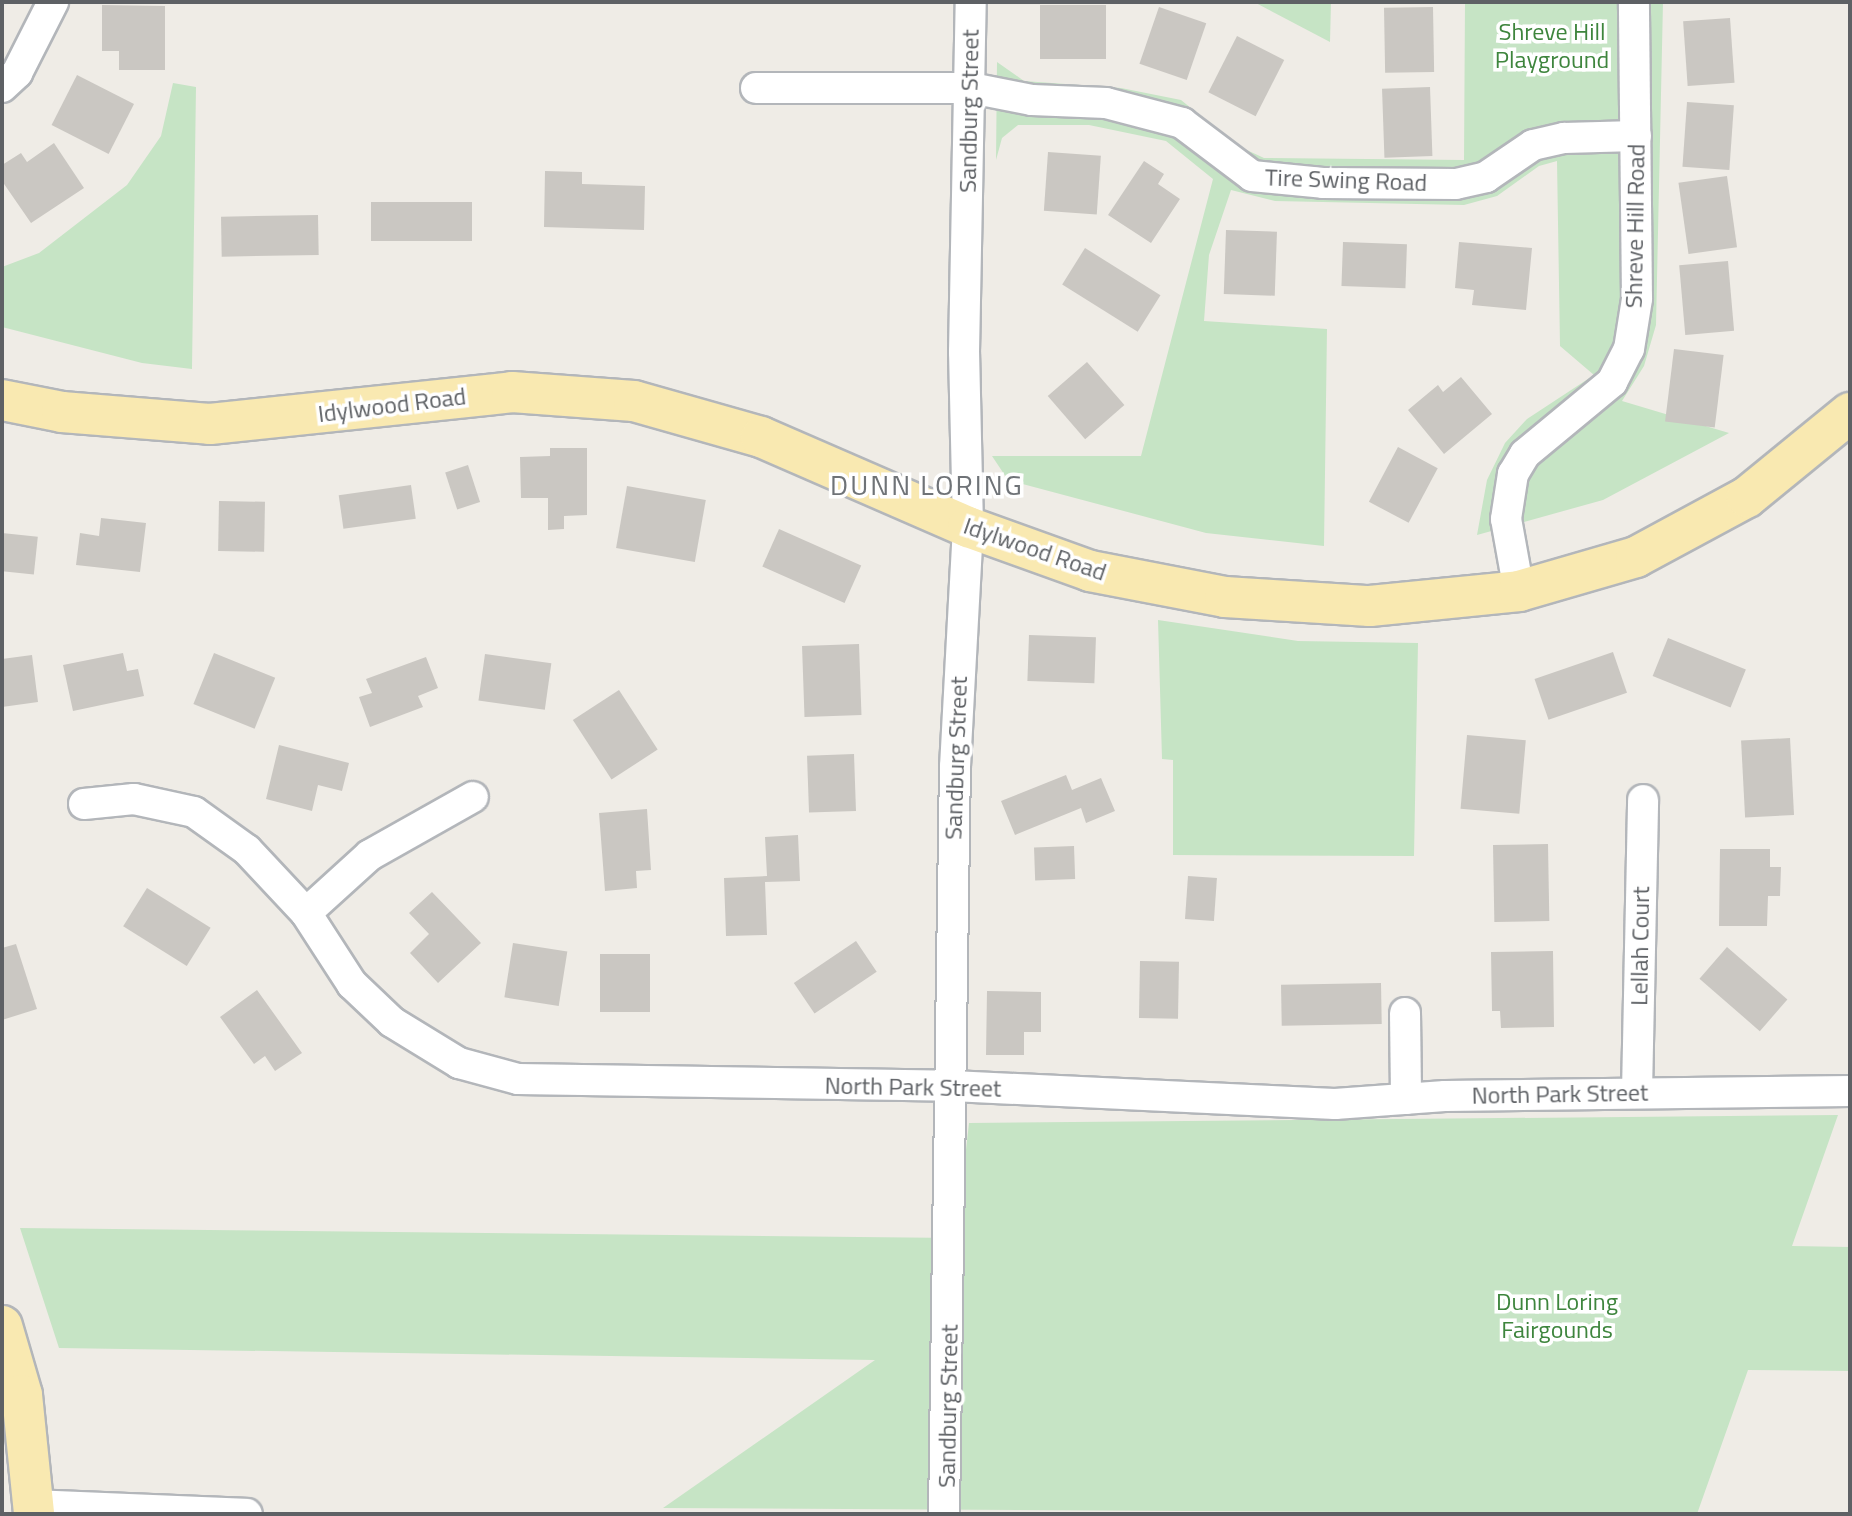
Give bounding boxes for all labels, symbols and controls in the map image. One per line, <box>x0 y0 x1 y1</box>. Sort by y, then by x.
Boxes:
park label: Shreve Hill Playground <box>1495 18 1609 74</box>
street label: Sandburg Street <box>953 29 985 193</box>
street label: Shreve Hill Road <box>1619 144 1651 308</box>
street label: Tire Swing Road <box>1264 163 1428 197</box>
street label: Idylwood Road <box>316 382 468 428</box>
district label: DUNN LORING <box>830 468 1024 502</box>
street label: Idylwood Road <box>960 511 1110 587</box>
street label: Sandburg Street <box>939 676 973 840</box>
street label: Lellah Court <box>1625 886 1655 1006</box>
street label: North Park Street <box>824 1071 1002 1103</box>
street label: North Park Street <box>1471 1078 1649 1110</box>
park label: Dunn Loring Fairgounds <box>1496 1288 1618 1344</box>
street label: Sandburg Street <box>932 1324 964 1488</box>

